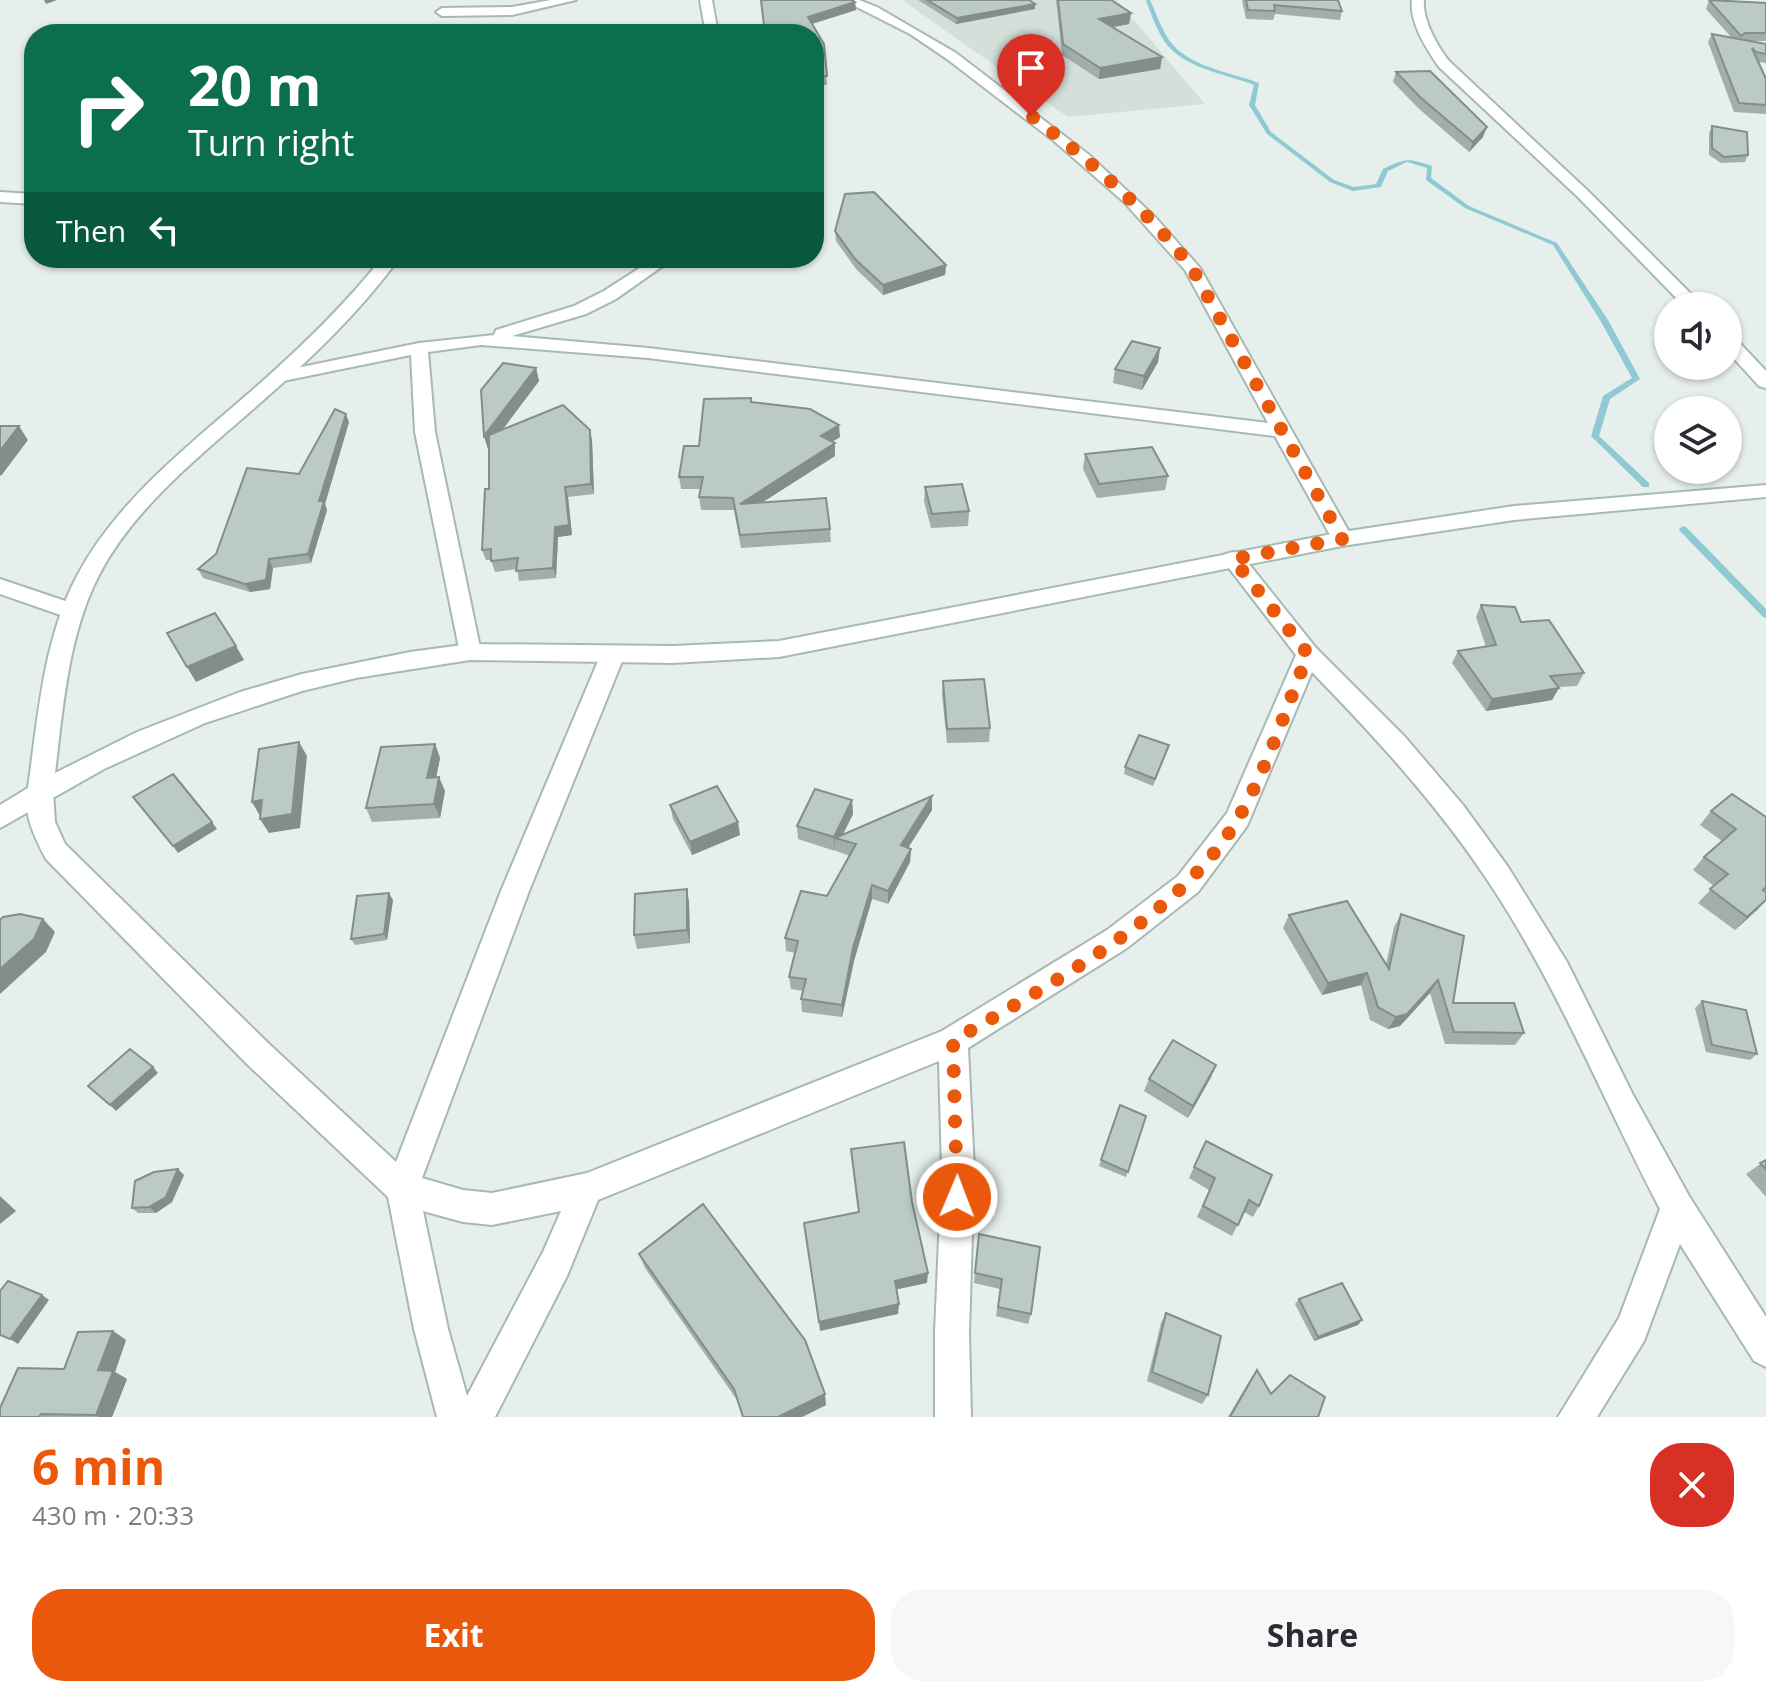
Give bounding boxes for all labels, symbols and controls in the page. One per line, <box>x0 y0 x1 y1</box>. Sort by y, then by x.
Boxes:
pin <box>997 34 1065 116</box>
text: 20 m <box>188 46 322 122</box>
icon: arrive <box>1009 46 1053 90</box>
icon: right <box>56 56 160 160</box>
text: Turn right <box>188 118 354 167</box>
icon: left <box>142 208 186 252</box>
text: Then <box>56 210 126 251</box>
map controls <box>1654 292 1742 484</box>
button: sound <box>1654 292 1742 380</box>
button: layers <box>1654 396 1742 484</box>
position arrow <box>915 1155 999 1239</box>
text: 6 min <box>32 1434 165 1499</box>
button: close <box>1650 1443 1734 1527</box>
text: 430 m · 20:33 <box>32 1497 194 1533</box>
button: Exit <box>32 1589 875 1681</box>
button: Share <box>891 1589 1734 1681</box>

